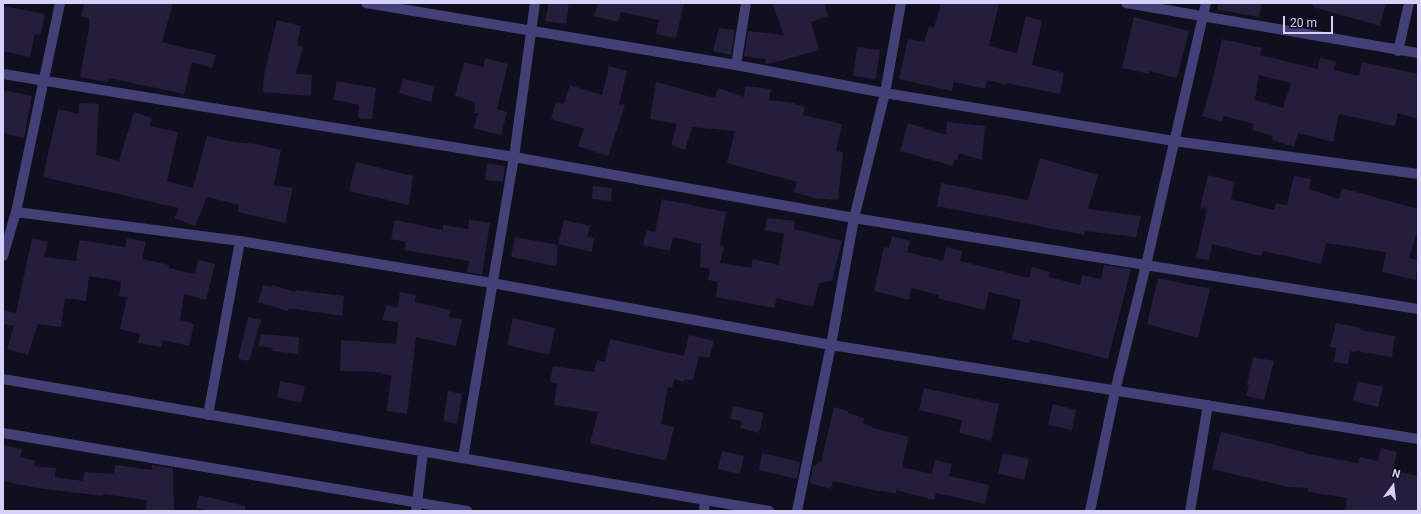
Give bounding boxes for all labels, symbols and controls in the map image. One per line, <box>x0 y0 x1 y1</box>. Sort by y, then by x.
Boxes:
scale bar <box>1285 8 1335 34</box>
text: 20 m <box>1290 16 1317 30</box>
north arrow <box>1373 466 1413 506</box>
text: N <box>1391 467 1402 481</box>

